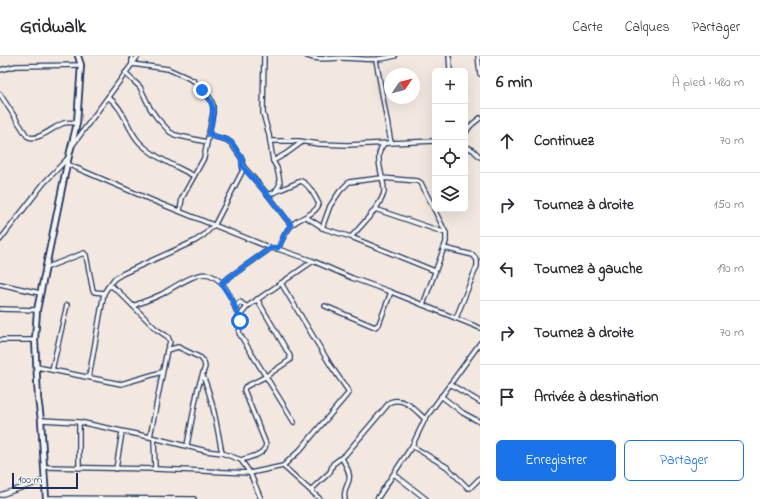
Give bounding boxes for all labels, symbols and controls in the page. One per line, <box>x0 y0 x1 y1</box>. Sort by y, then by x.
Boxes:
text: Gridwalk <box>20 14 86 41</box>
text: Carte <box>572 17 603 38</box>
text: Calques <box>625 17 670 38</box>
text: Partager <box>692 17 740 38</box>
north arrow <box>384 68 420 104</box>
map controls <box>432 68 468 212</box>
button: + <box>432 68 468 104</box>
text: 6 min <box>496 70 532 95</box>
text: À pied · 480 m <box>672 73 744 92</box>
route end <box>193 81 211 99</box>
button: − <box>432 104 468 140</box>
icon: ahead <box>496 130 518 152</box>
text: Continuez <box>534 130 594 152</box>
text: 70 m <box>720 131 744 150</box>
button: locate <box>432 140 468 176</box>
button: layers <box>432 176 468 212</box>
icon: right <box>496 194 518 216</box>
text: Tournez à droite <box>534 194 634 216</box>
text: 150 m <box>713 195 744 214</box>
icon: left <box>496 258 518 280</box>
text: Tournez à gauche <box>534 258 642 280</box>
text: 190 m <box>717 259 744 278</box>
route start <box>231 312 249 330</box>
icon: right <box>496 322 518 344</box>
text: Tournez à droite <box>534 322 634 344</box>
text: 70 m <box>720 323 744 342</box>
icon: arrive <box>496 386 518 408</box>
text: Arrivée à destination <box>534 386 659 408</box>
button: Enregistrer <box>496 440 616 481</box>
button: Partager <box>624 440 744 481</box>
scale bar <box>12 471 78 490</box>
text: 100 m <box>18 472 42 488</box>

